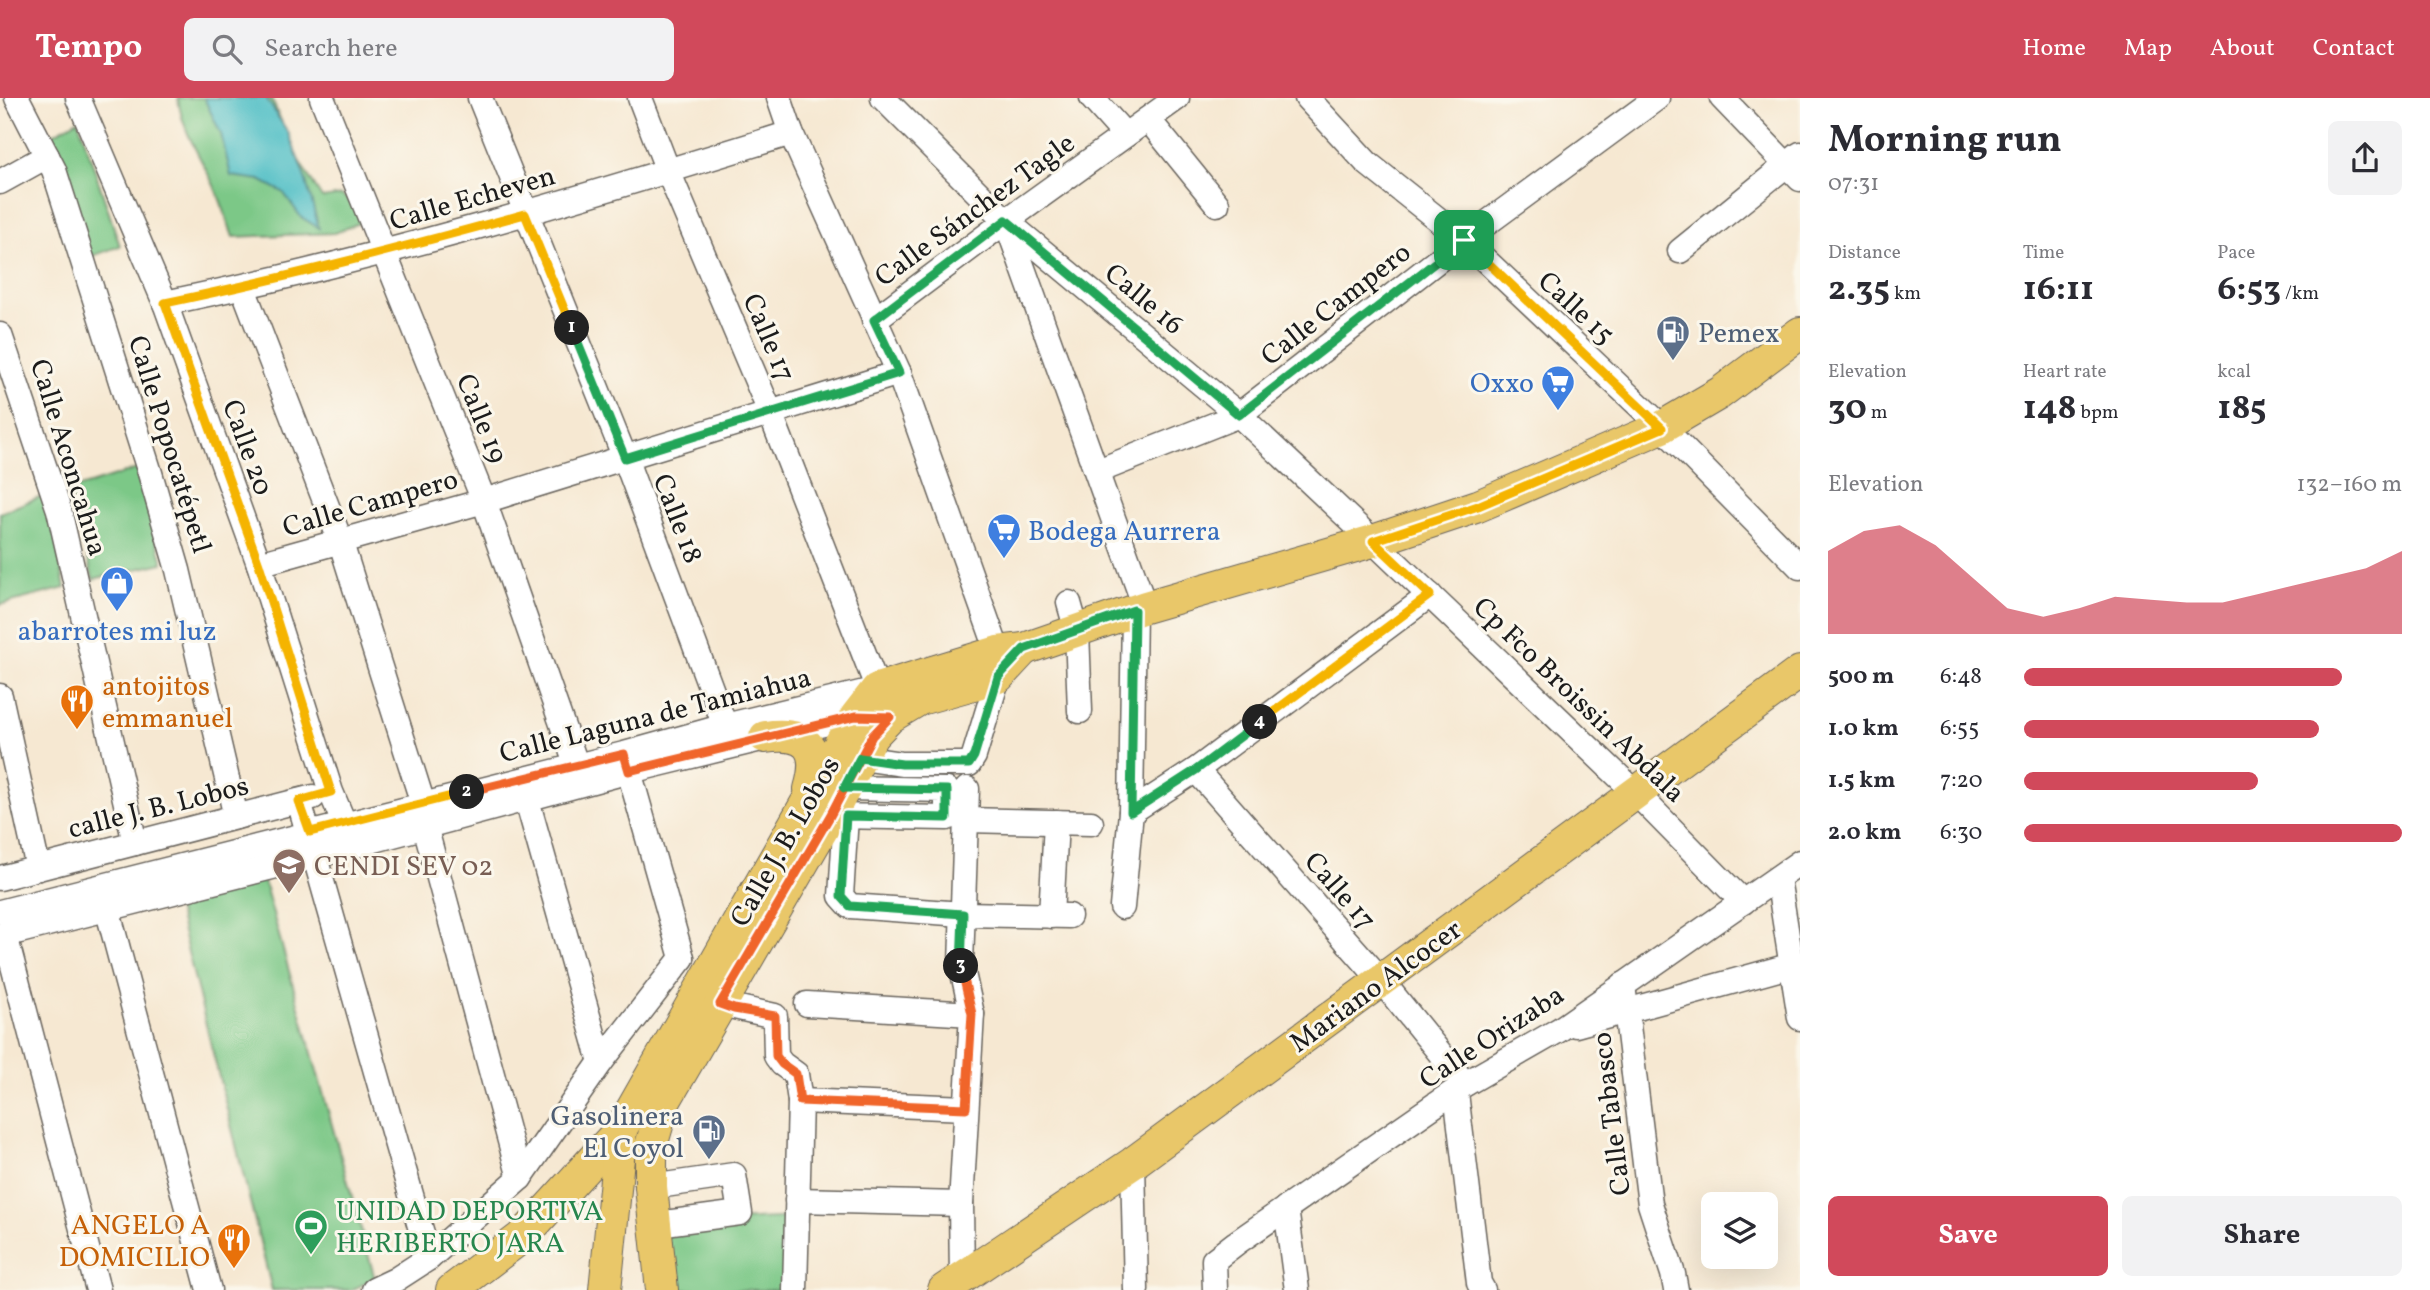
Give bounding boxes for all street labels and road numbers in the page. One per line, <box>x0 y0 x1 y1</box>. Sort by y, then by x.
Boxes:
street label: Calle Sánchez Tagle <box>867 125 1084 297</box>
street label: Calle Echeven <box>385 157 560 242</box>
street label: Calle Campero <box>1253 234 1420 376</box>
street label: Calle 16 <box>1095 255 1192 345</box>
street label: Calle 15 <box>1528 263 1622 355</box>
street label: Calle 17 <box>732 288 804 388</box>
street label: Calle Popocatépetl <box>117 331 220 558</box>
street label: Calle Aconcahua <box>19 354 116 561</box>
street label: Calle 19 <box>445 368 516 469</box>
street label: Calle 20 <box>211 394 282 501</box>
street label: Calle Campero <box>278 461 463 548</box>
street label: Calle 18 <box>642 469 712 569</box>
street label: Cp Fco Broissin Abdala <box>1463 589 1693 813</box>
street label: Calle Laguna de Tamiahua <box>496 659 816 774</box>
street label: Calle J. B. Lobos <box>722 750 851 935</box>
street label: calle J. B. Lobos <box>64 767 253 850</box>
street label: Calle 17 <box>1294 844 1384 939</box>
street label: Mariano Alcocer <box>1282 911 1471 1063</box>
street label: Calle Orizaba <box>1412 977 1572 1100</box>
street label: Calle Tabasco <box>1583 1030 1642 1198</box>

